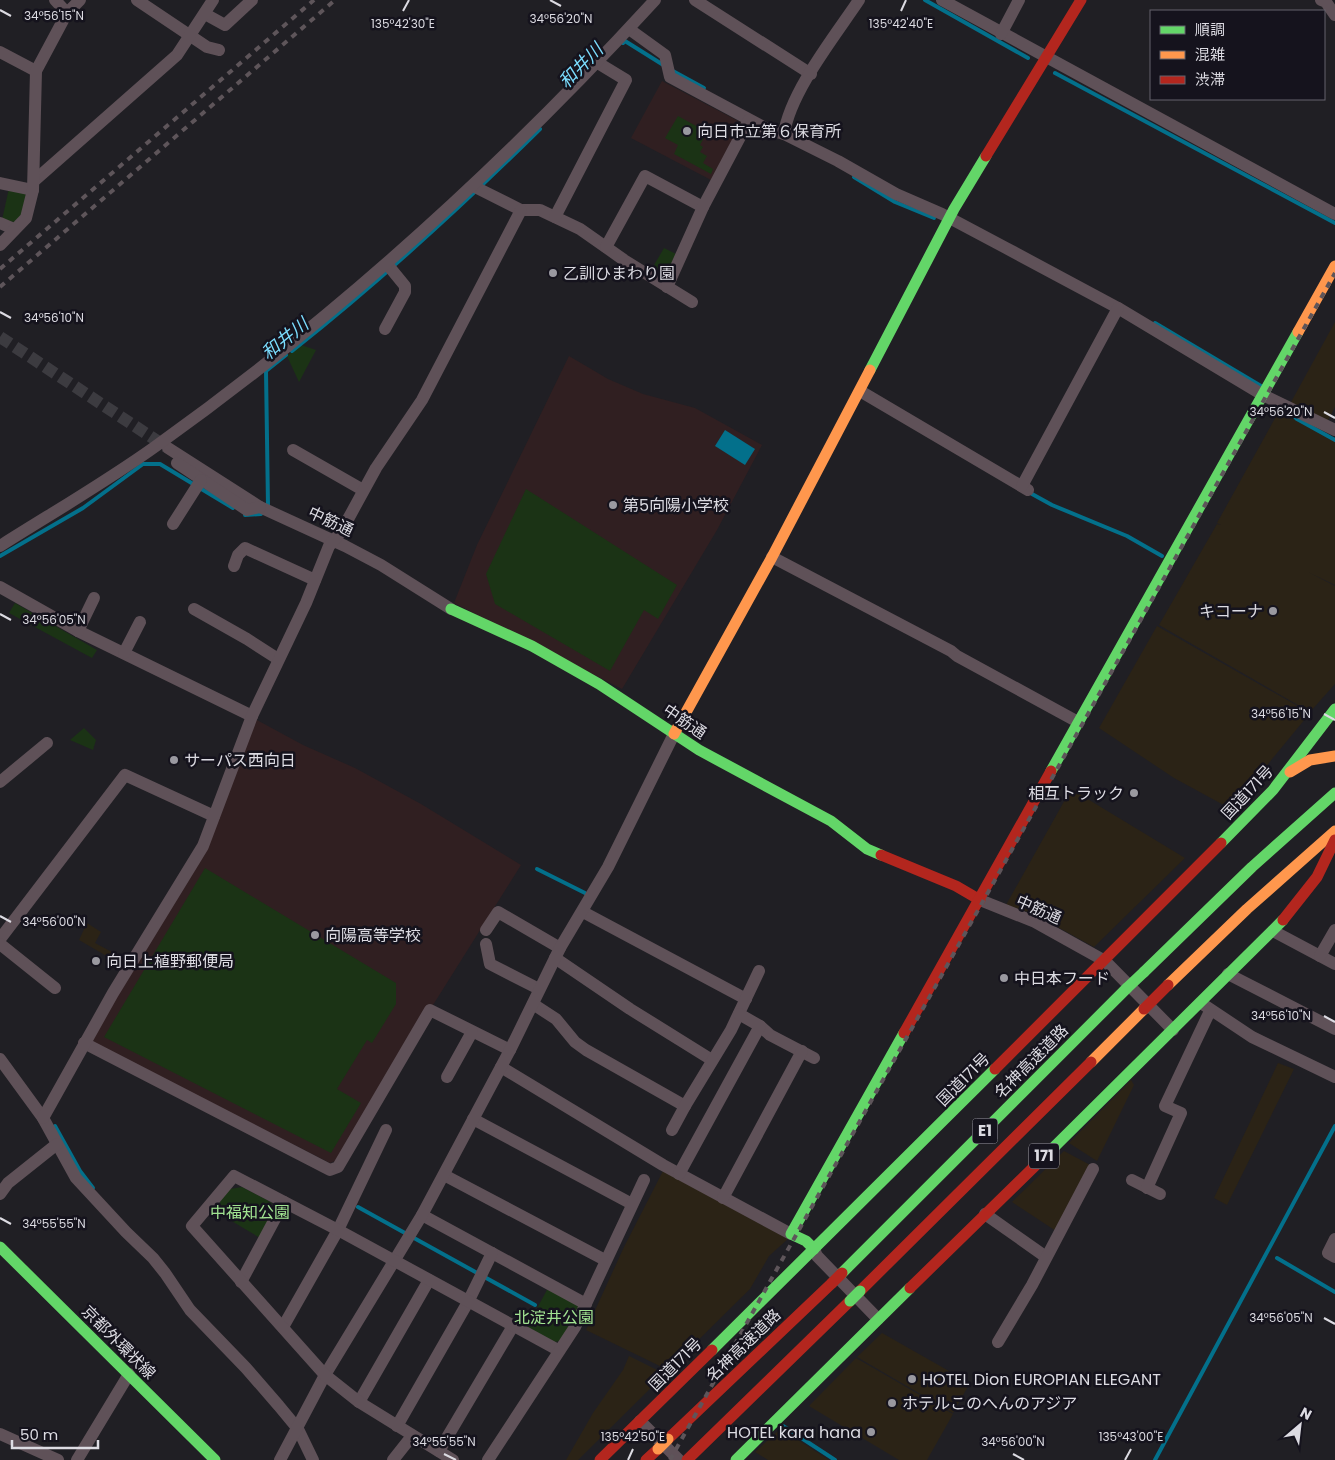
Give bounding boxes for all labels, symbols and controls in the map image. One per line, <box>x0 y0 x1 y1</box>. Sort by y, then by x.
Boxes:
text: 34°56'15"N <box>24 7 84 24</box>
text: 34°56'20"N <box>530 10 592 27</box>
legend <box>1150 10 1325 100</box>
text: 135°42'30"E <box>371 15 435 32</box>
text: 135°42'40"E <box>869 15 933 32</box>
text: 順調 <box>1195 19 1225 40</box>
water label: 和井川 <box>553 36 610 94</box>
text: 混雑 <box>1195 44 1225 65</box>
text: 渋滞 <box>1195 69 1225 90</box>
place label: 向日市立第６保育所 <box>697 120 841 143</box>
marker: 向日市立第６保育所 <box>681 125 693 137</box>
place label: 乙訓ひまわり園 <box>563 262 675 285</box>
marker: 乙訓ひまわり園 <box>547 267 559 279</box>
text: 34°56'10"N <box>24 309 84 326</box>
water label: 和井川 <box>256 311 315 365</box>
text: 34°56'20"N <box>1250 403 1312 420</box>
place label: 第5向陽小学校 <box>623 494 729 517</box>
marker: 第5向陽小学校 <box>607 499 619 511</box>
street label: 中筋通 <box>304 501 357 542</box>
place label: キコーナ <box>1199 600 1263 623</box>
marker: キコーナ <box>1267 605 1279 617</box>
text: 34°56'05"N <box>22 611 86 628</box>
street label: 中筋通 <box>658 698 711 744</box>
text: 34°56'15"N <box>1251 705 1311 722</box>
place label: サーパス西向日 <box>184 749 296 772</box>
marker: サーパス西向日 <box>168 754 180 766</box>
street label: 国道171号 <box>1216 760 1279 825</box>
place label: 相互トラック <box>1028 782 1124 805</box>
marker: 相互トラック <box>1128 787 1140 799</box>
street label: 中筋通 <box>1012 889 1065 930</box>
text: 34°56'00"N <box>22 913 86 930</box>
place label: 向陽高等学校 <box>325 924 421 947</box>
marker: 向陽高等学校 <box>309 929 321 941</box>
place label: 向日上植野郵便局 <box>106 950 234 973</box>
marker: 向日上植野郵便局 <box>90 955 102 967</box>
place label: 中日本フード <box>1014 967 1110 990</box>
marker: 中日本フード <box>998 972 1010 984</box>
text: 34°56'10"N <box>1251 1007 1311 1024</box>
street label: 名神高速道路 <box>989 1019 1073 1103</box>
street label: 国道171号 <box>932 1048 995 1111</box>
road number: E1 <box>972 1118 998 1144</box>
road number: 171 <box>1029 1144 1059 1168</box>
park label: 中福知公園 <box>210 1201 290 1224</box>
text: 34°55'55"N <box>22 1215 86 1232</box>
street label: 京都外環状線 <box>77 1300 161 1384</box>
street label: 名神高速道路 <box>701 1304 786 1387</box>
park label: 北淀井公園 <box>514 1306 594 1329</box>
text: 34°56'05"N <box>1249 1309 1313 1326</box>
street label: 国道171号 <box>644 1333 707 1396</box>
place label: HOTEL Dion EUROPIAN ELEGANT <box>922 1368 1161 1391</box>
marker: HOTEL Dion EUROPIAN ELEGANT <box>906 1373 918 1385</box>
place label: ホテルこのへんのアジア <box>902 1392 1077 1415</box>
marker: ホテルこのへんのアジア <box>886 1397 898 1409</box>
north arrow <box>1275 1400 1325 1450</box>
text: N <box>1297 1402 1315 1425</box>
scale bar <box>12 1418 99 1450</box>
place label: HOTEL kara hana <box>727 1421 861 1444</box>
text: 50 m <box>20 1424 58 1445</box>
marker: HOTEL kara hana <box>865 1426 877 1438</box>
text: 135°42'50"E <box>601 1428 665 1445</box>
text: 135°43'00"E <box>1099 1428 1163 1445</box>
text: 34°55'55"N <box>412 1433 476 1450</box>
text: 34°56'00"N <box>981 1433 1045 1450</box>

